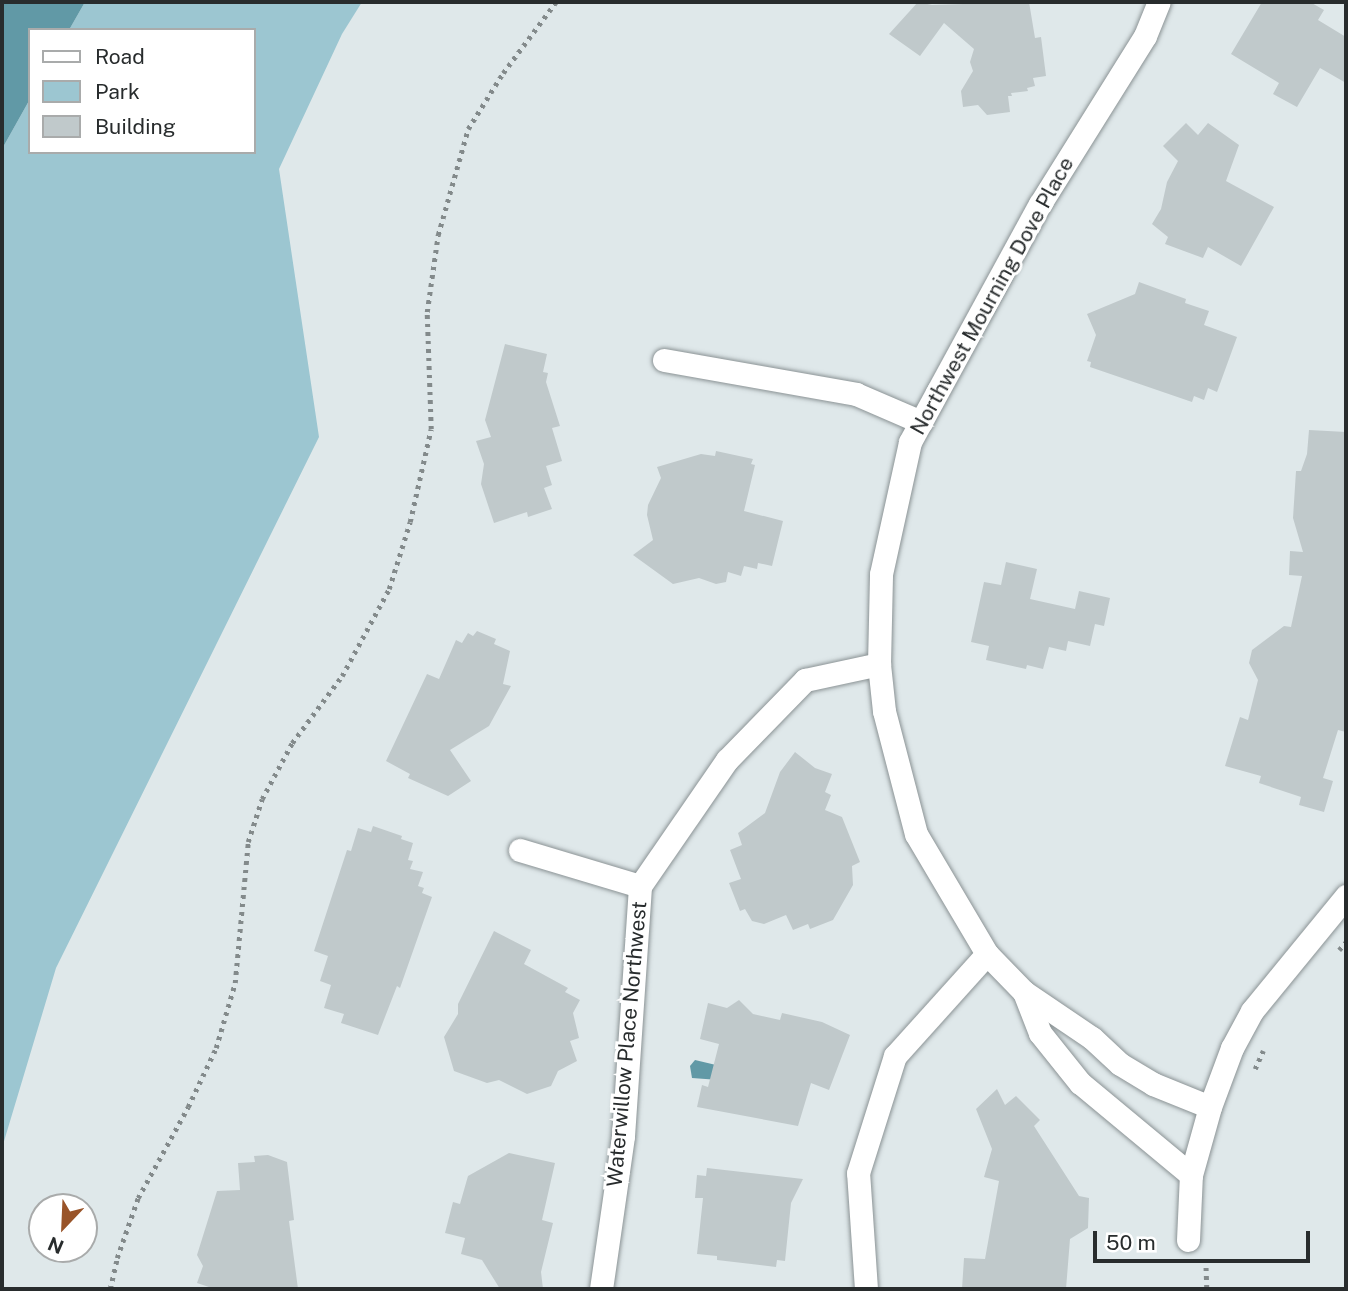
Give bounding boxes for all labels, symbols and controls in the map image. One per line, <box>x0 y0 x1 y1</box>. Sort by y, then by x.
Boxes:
legend <box>28 28 256 154</box>
text: Road <box>95 44 145 69</box>
text: Park <box>95 79 140 104</box>
text: Building <box>95 114 176 139</box>
street label: Northwest Mourning Dove Place <box>905 153 1079 439</box>
street label: Waterwillow Place Northwest <box>602 900 652 1188</box>
north arrow <box>28 1193 98 1263</box>
scale bar <box>1096 1218 1313 1262</box>
text: 50 m <box>1106 1230 1156 1255</box>
text: N <box>44 1232 67 1259</box>

